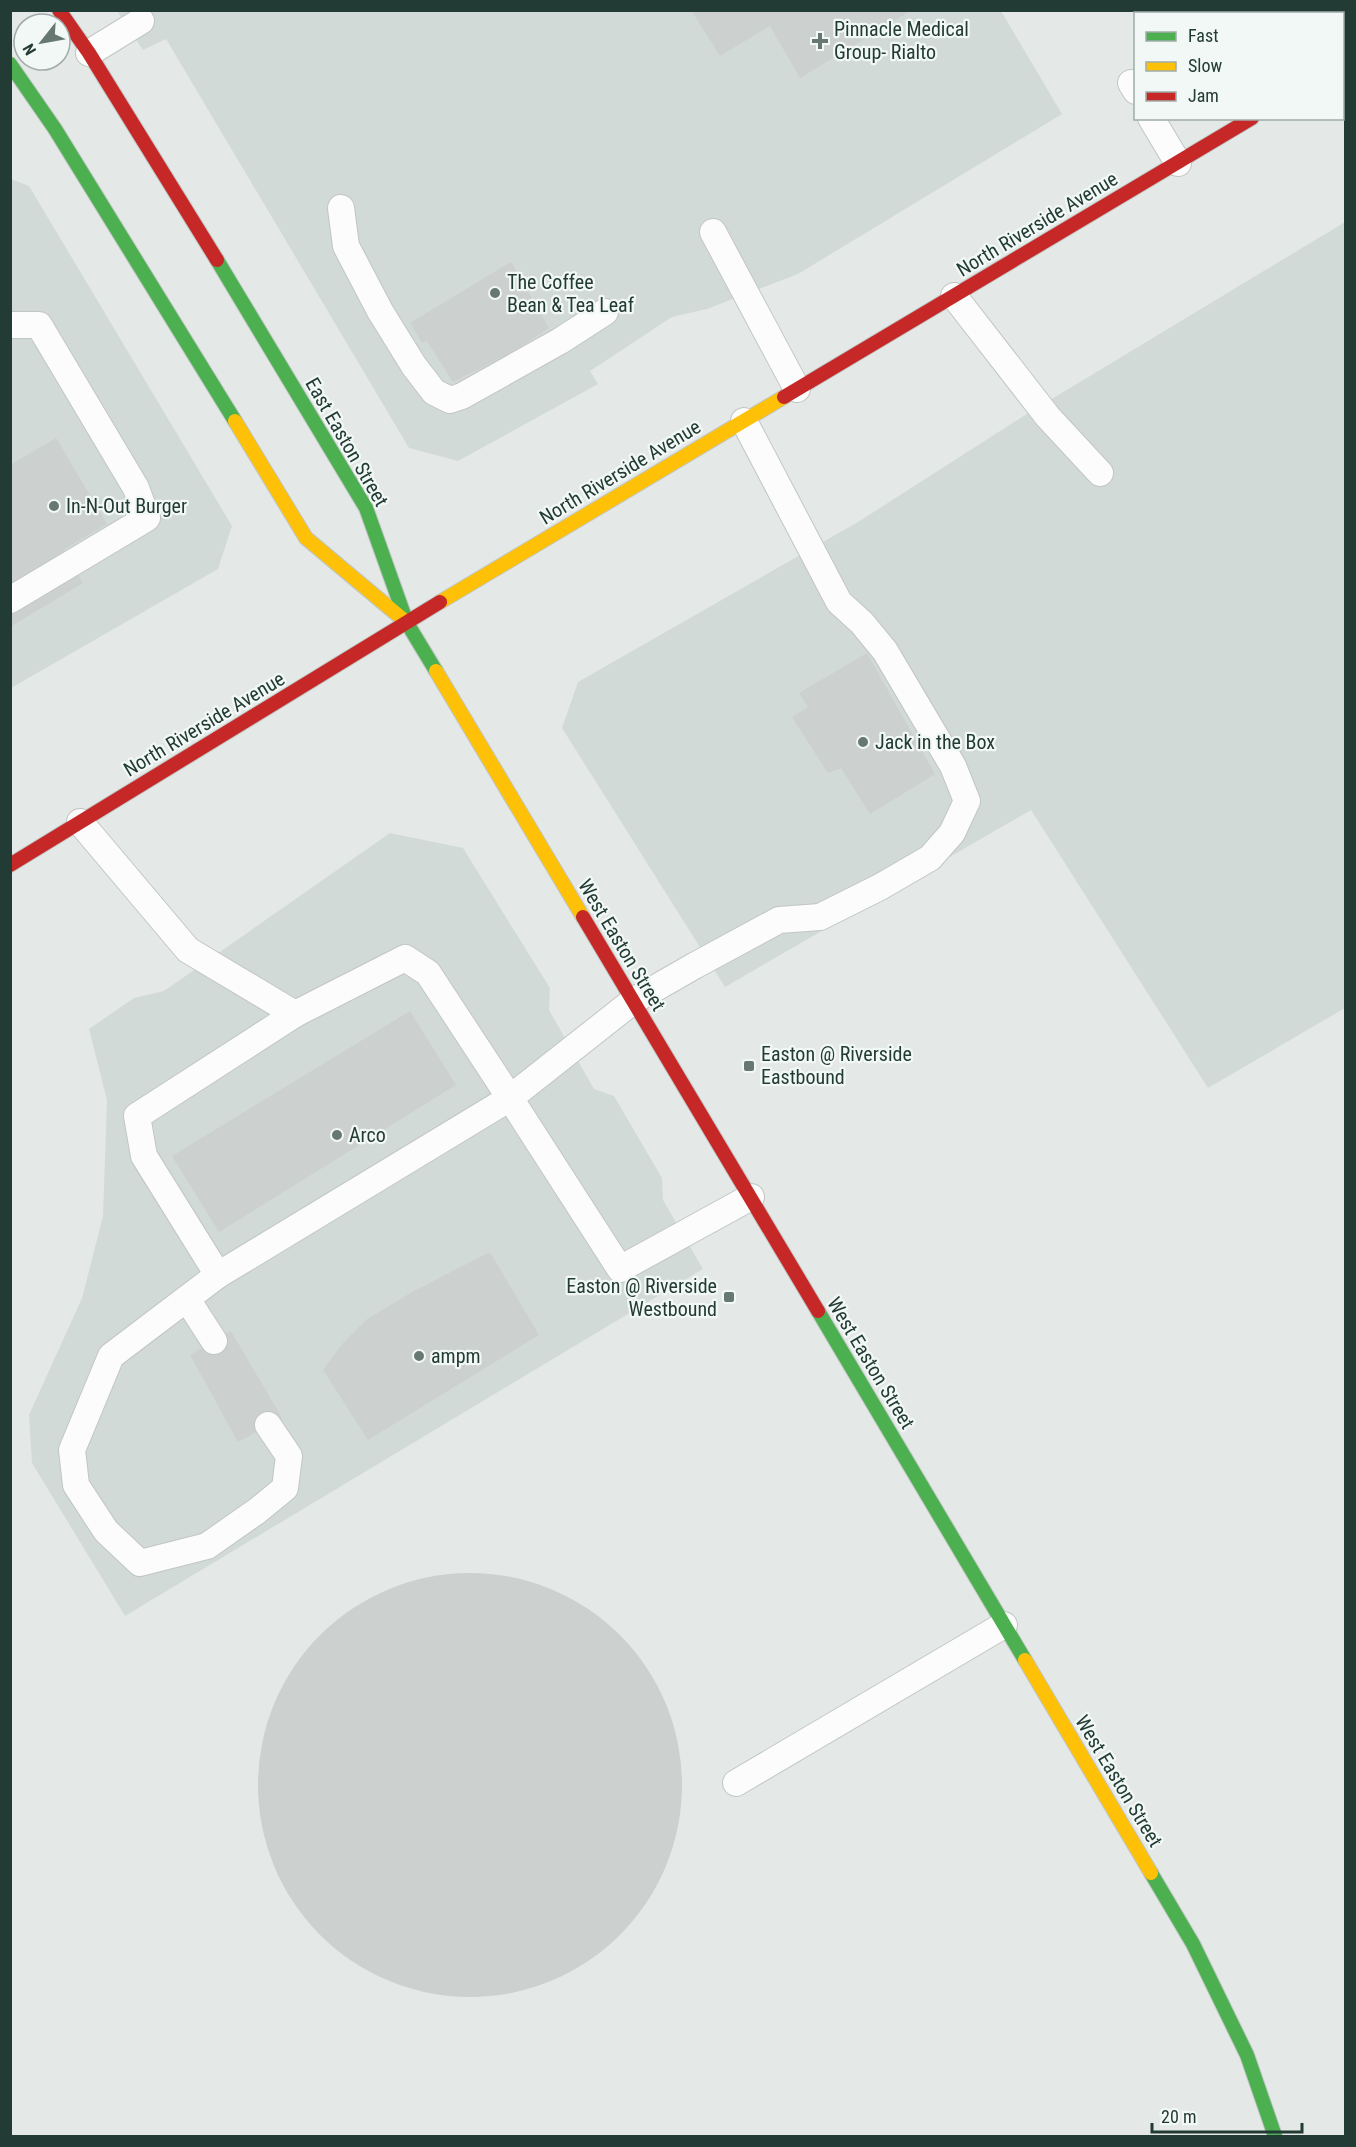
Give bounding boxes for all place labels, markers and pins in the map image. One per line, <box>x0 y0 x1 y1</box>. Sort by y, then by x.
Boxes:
place label: Pinnacle Medical Group- Rialto <box>834 17 969 64</box>
marker: Pinnacle Medical Group- Rialto <box>811 32 829 50</box>
place label: The Coffee Bean & Tea Leaf <box>507 270 635 317</box>
marker: The Coffee Bean & Tea Leaf <box>488 286 502 300</box>
place label: In-N-Out Burger <box>66 494 187 518</box>
marker: In-N-Out Burger <box>47 499 61 513</box>
place label: Jack in the Box <box>875 730 995 754</box>
marker: Jack in the Box <box>856 735 870 749</box>
place label: Easton @ Riverside Eastbound <box>761 1042 912 1089</box>
marker: Easton @ Riverside Eastbound <box>742 1059 756 1073</box>
place label: Arco <box>349 1123 386 1147</box>
marker: Arco <box>330 1128 344 1142</box>
place label: Easton @ Riverside Westbound <box>566 1274 717 1321</box>
marker: Easton @ Riverside Westbound <box>722 1290 736 1304</box>
place label: ampm <box>431 1344 481 1368</box>
marker: ampm <box>412 1349 426 1363</box>

